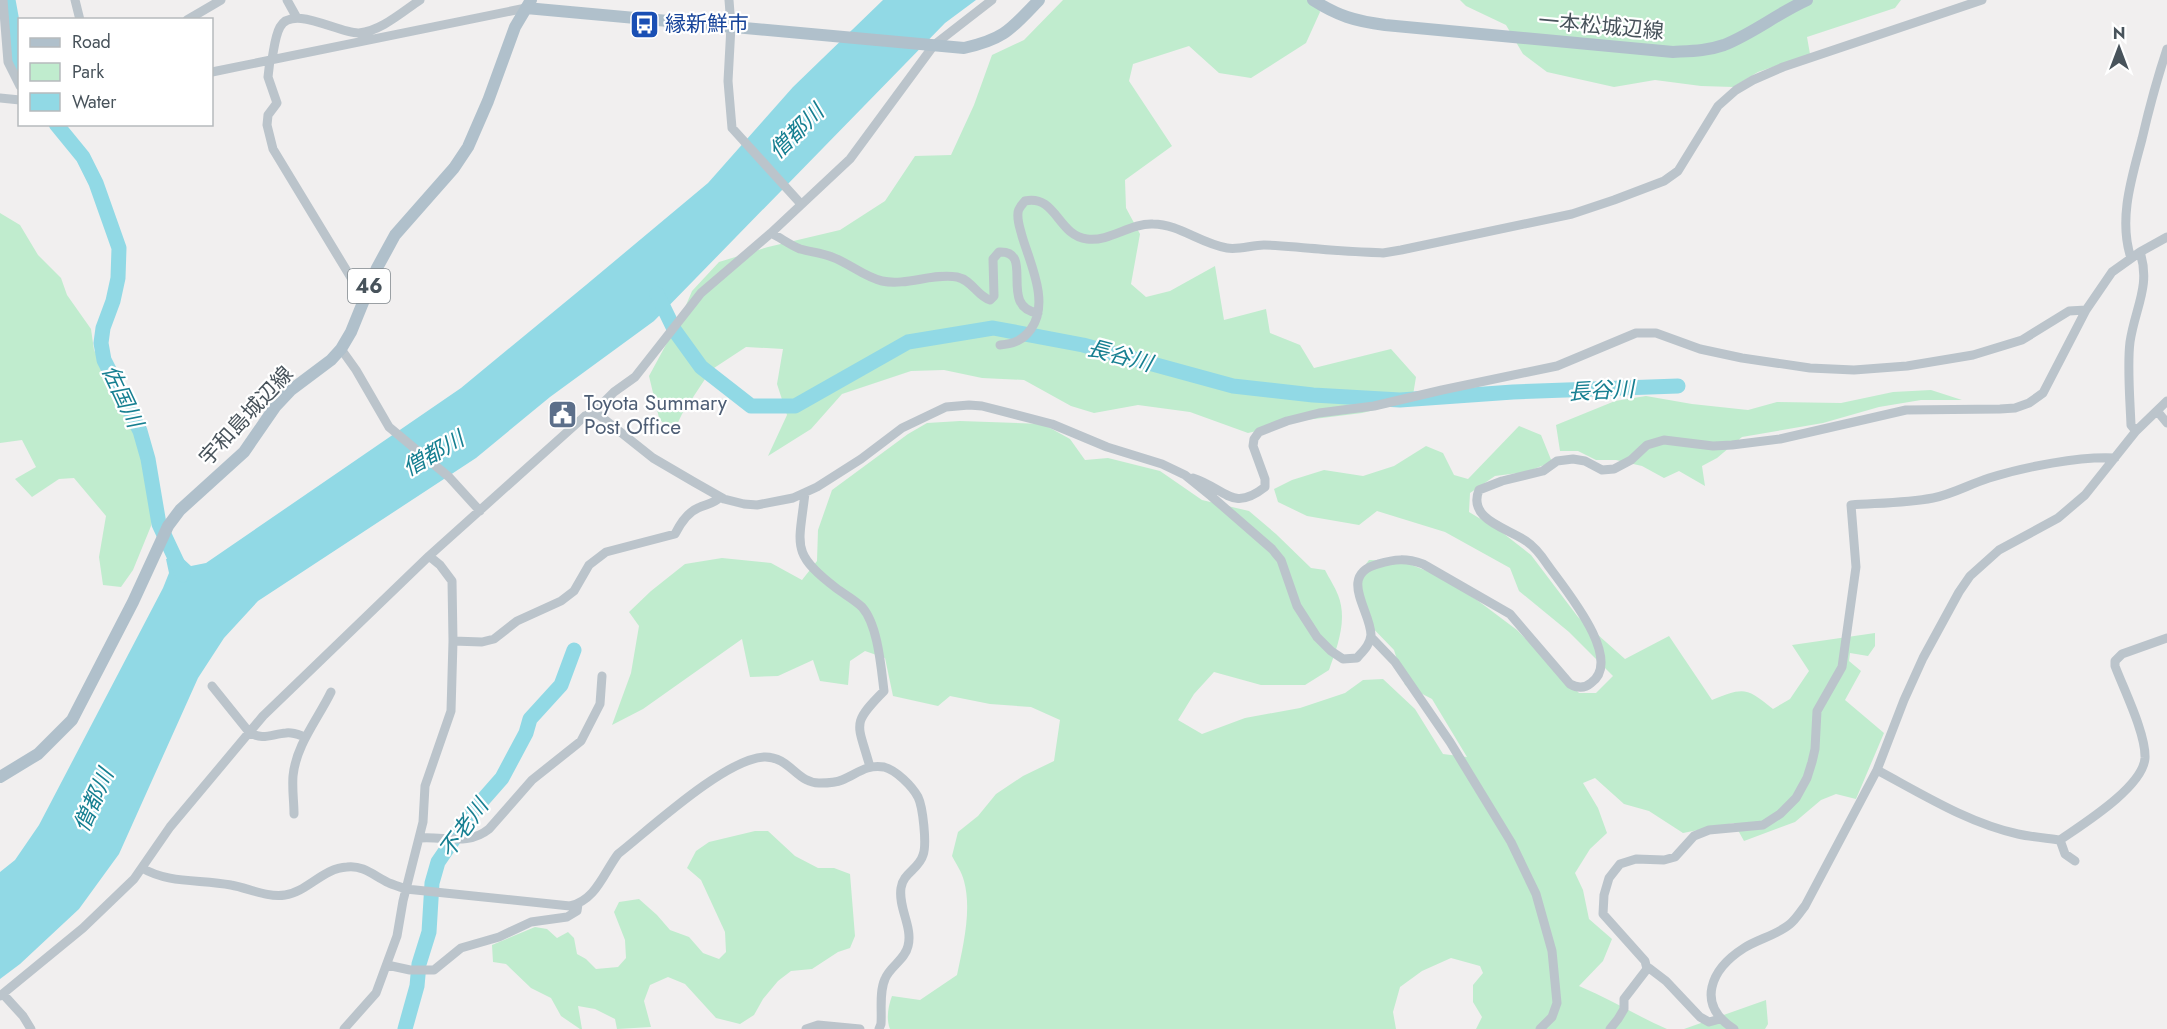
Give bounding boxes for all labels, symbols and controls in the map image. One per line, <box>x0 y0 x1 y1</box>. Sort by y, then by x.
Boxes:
street label: 一本松城辺線 <box>1537 6 1665 46</box>
bus stop icon: 縁新鮮市 <box>628 8 660 40</box>
place label: 縁新鮮市 <box>665 9 749 39</box>
legend <box>18 18 213 126</box>
north arrow <box>2089 18 2149 78</box>
text: N <box>2113 22 2125 45</box>
text: Road <box>72 29 111 55</box>
text: Park <box>72 59 104 85</box>
text: Water <box>72 89 117 115</box>
water label: 僧都川 <box>761 95 832 166</box>
road number: 46 <box>348 269 390 303</box>
water label: 長谷川 <box>1084 331 1158 380</box>
water label: 佐国川 <box>95 359 152 434</box>
street label: 宇和島城辺線 <box>192 360 300 472</box>
water label: 長谷川 <box>1567 372 1637 408</box>
place label: Toyota Summary Post Office <box>584 388 728 442</box>
public building icon: Toyota Summary Post Office <box>547 399 579 431</box>
water label: 僧都川 <box>396 422 471 483</box>
water label: 僧都川 <box>65 762 122 837</box>
water label: 不老川 <box>431 790 497 864</box>

